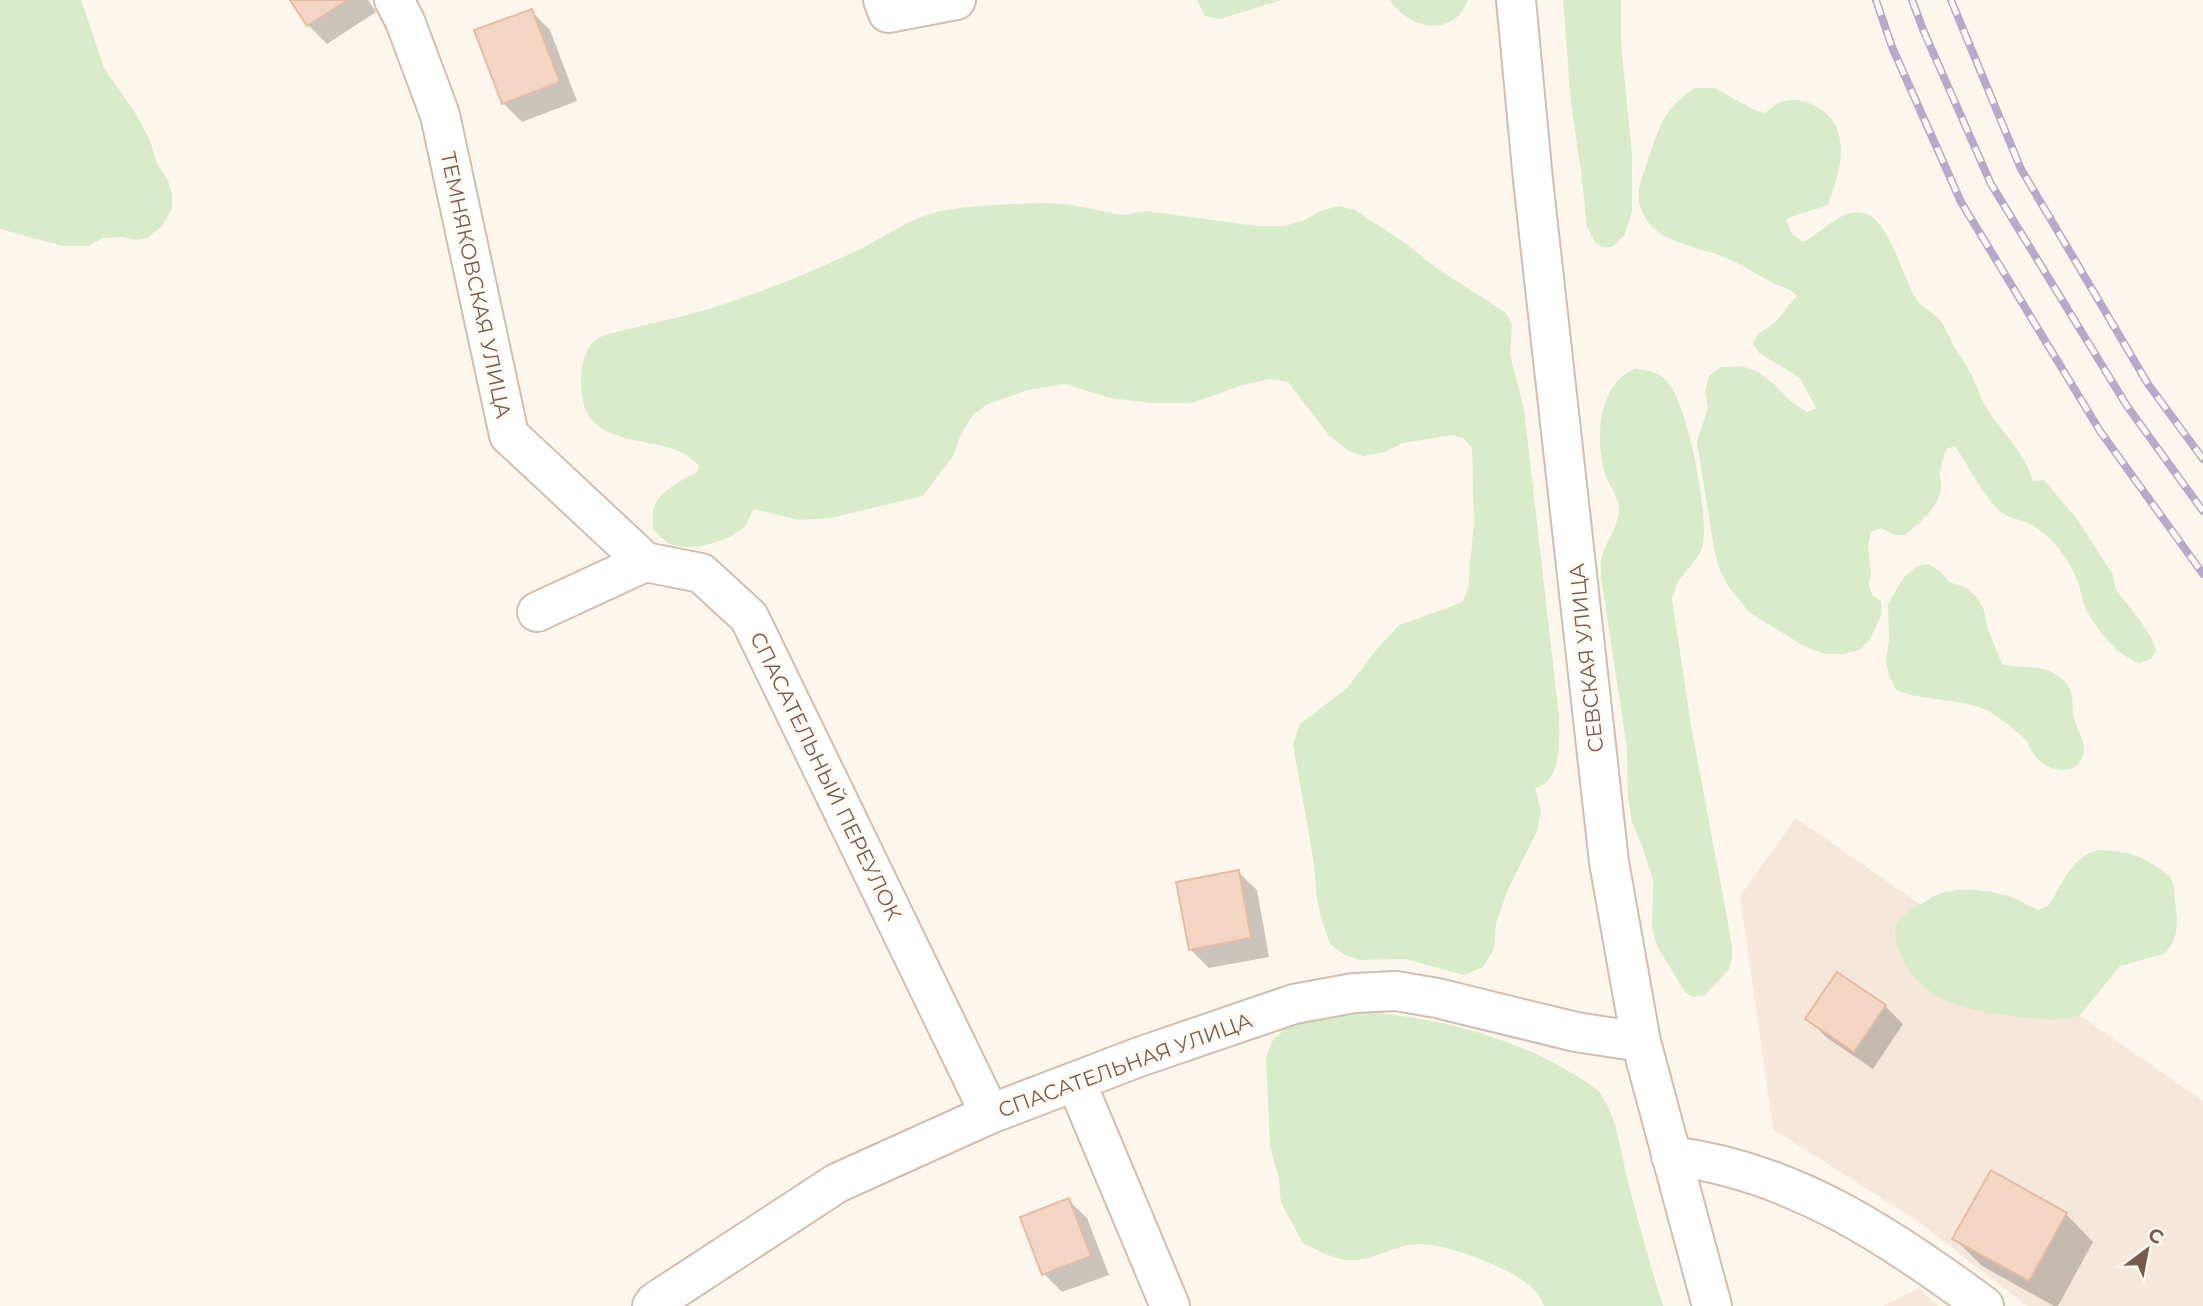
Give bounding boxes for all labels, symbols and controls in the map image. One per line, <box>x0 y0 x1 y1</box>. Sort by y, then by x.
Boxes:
street label: ТЕМНЯКОВСКАЯ УЛИЦА <box>436 149 517 421</box>
street label: СЕВСКАЯ УЛИЦА <box>1564 562 1608 754</box>
street label: СПАСАТЕЛЬНЫЙ ПЕРЕУЛОК <box>745 628 907 925</box>
street label: СПАСАТЕЛЬНАЯ УЛИЦА <box>995 1007 1256 1123</box>
north arrow <box>2112 1215 2182 1285</box>
text: С <box>2144 1223 2168 1250</box>

